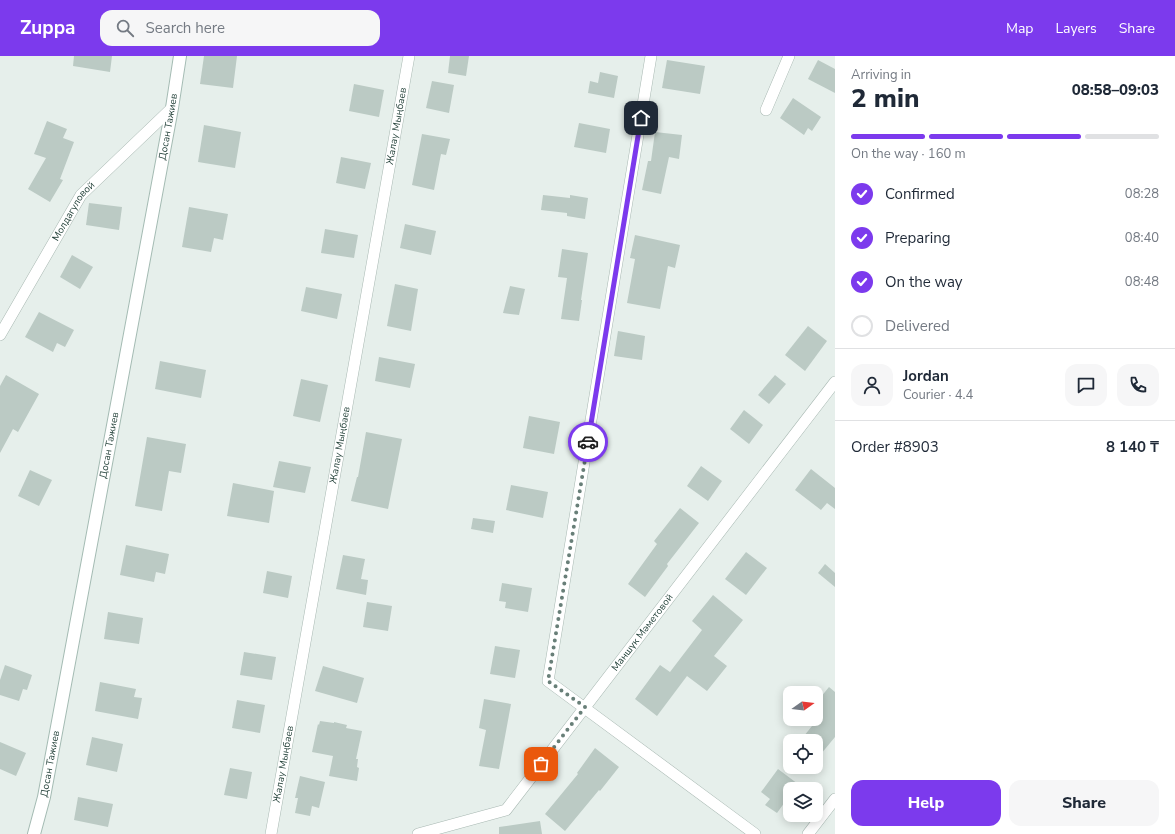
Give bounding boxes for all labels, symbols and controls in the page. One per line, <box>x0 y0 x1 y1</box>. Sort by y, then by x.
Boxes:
search box <box>100 10 380 46</box>
text: Zuppa <box>20 15 76 41</box>
icon: search <box>114 17 136 39</box>
text: Search here <box>146 18 225 38</box>
text: Map <box>1006 19 1033 38</box>
text: Layers <box>1055 19 1097 38</box>
text: Share <box>1119 19 1155 38</box>
text: Arriving in <box>851 66 911 84</box>
text: 08:58–09:03 <box>1072 80 1159 100</box>
text: 2 min <box>851 81 919 116</box>
street label: Жалау Мыңбаев <box>383 86 410 166</box>
street label: Досан Тажиев <box>155 92 181 161</box>
pin <box>624 101 658 135</box>
icon: home <box>630 107 652 129</box>
text: On the way · 160 m <box>851 145 966 163</box>
street label: Молдагуловой <box>49 178 98 244</box>
icon: check <box>851 183 873 205</box>
text: Confirmed <box>885 184 955 204</box>
text: 08:28 <box>1125 185 1159 203</box>
icon: check <box>851 227 873 249</box>
text: Preparing <box>885 228 950 248</box>
text: 08:40 <box>1125 229 1159 247</box>
icon: check <box>851 271 873 293</box>
text: On the way <box>885 272 963 292</box>
text: 08:48 <box>1125 273 1159 291</box>
text: Delivered <box>885 316 950 336</box>
button: person <box>851 364 893 406</box>
button: chat <box>1065 364 1107 406</box>
button: phone <box>1117 364 1159 406</box>
text: Jordan <box>903 366 949 386</box>
text: Courier · 4.4 <box>903 386 973 404</box>
street label: Жалау Мыңбаев <box>326 405 354 485</box>
street label: Досан Тажиев <box>96 410 122 480</box>
courier <box>568 422 608 462</box>
icon: car <box>577 431 599 453</box>
text: Order #8903 <box>851 437 939 457</box>
text: 8 140 ₸ <box>1106 437 1159 457</box>
street label: Маншүк Мәметовой <box>608 591 677 674</box>
north arrow <box>783 686 823 726</box>
map controls <box>783 686 823 822</box>
street label: Жалау Мыңбаев <box>270 724 297 804</box>
street label: Досан Тажиев <box>37 729 63 798</box>
button: locate <box>783 734 823 774</box>
pin <box>524 747 558 781</box>
icon: bag <box>530 753 552 775</box>
button: Help <box>851 780 1001 826</box>
button: Share <box>1009 780 1159 826</box>
button: layers <box>783 782 823 822</box>

